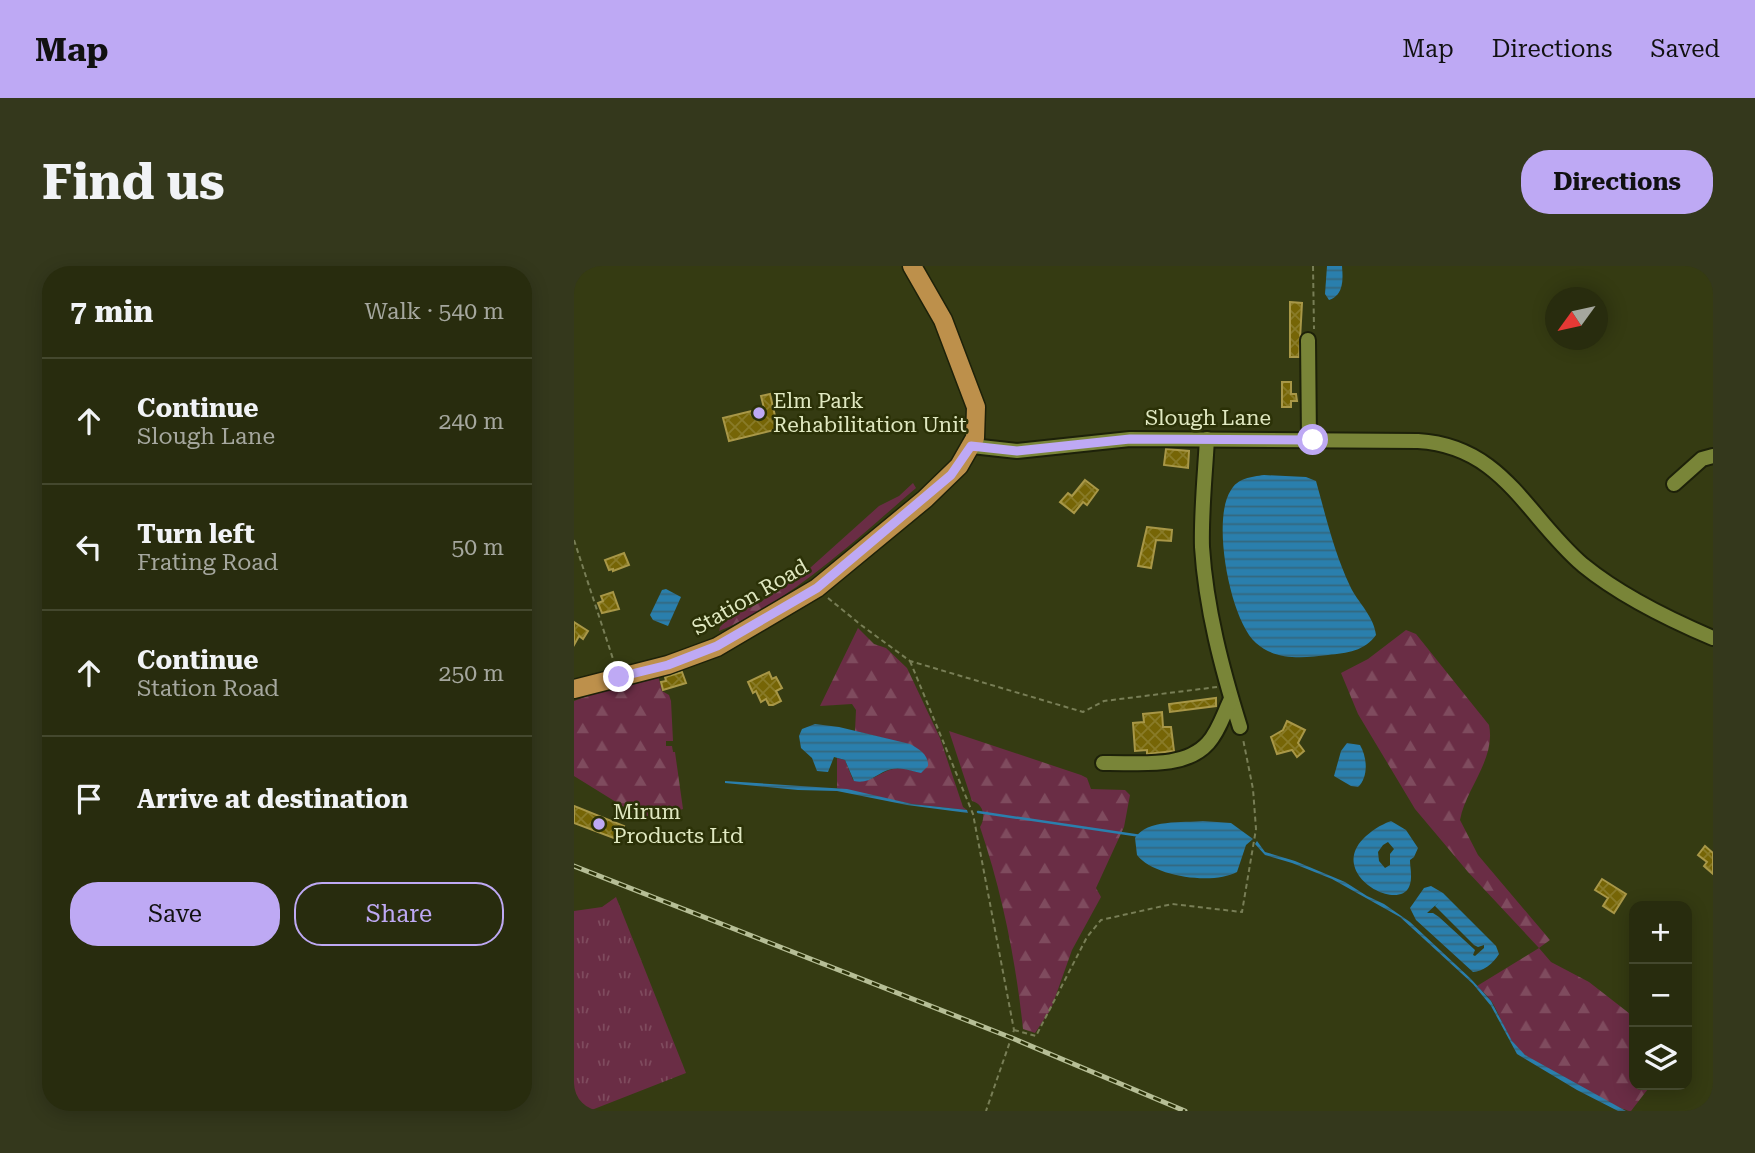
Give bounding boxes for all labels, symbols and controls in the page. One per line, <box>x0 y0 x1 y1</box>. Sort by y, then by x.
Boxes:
text: Map <box>35 30 109 69</box>
text: Map <box>1402 35 1454 63</box>
text: Directions <box>1492 35 1612 63</box>
text: Saved <box>1650 35 1720 63</box>
button: Directions <box>1521 150 1713 214</box>
text: Find us <box>42 154 225 211</box>
north arrow <box>1545 287 1608 350</box>
text: 7 min <box>70 294 153 329</box>
text: Walk · 540 m <box>365 298 504 325</box>
place label: Elm Park Rehabilitation Unit <box>773 389 967 437</box>
text: Continue <box>137 393 259 423</box>
icon: ahead <box>70 402 108 440</box>
marker: Elm Park Rehabilitation Unit <box>751 405 767 421</box>
street label: Slough Lane <box>1145 406 1271 430</box>
text: 240 m <box>439 408 504 435</box>
text: Slough Lane <box>137 423 275 450</box>
route start <box>1297 424 1328 455</box>
text: Turn left <box>137 519 255 549</box>
icon: left <box>70 528 108 566</box>
text: 50 m <box>451 534 504 561</box>
text: Frating Road <box>137 549 278 576</box>
street label: Station Road <box>688 554 813 640</box>
text: Continue <box>137 645 259 675</box>
icon: ahead <box>70 654 108 692</box>
text: 250 m <box>439 660 504 687</box>
route end <box>603 661 634 692</box>
text: Station Road <box>137 675 279 702</box>
icon: arrive <box>70 780 108 818</box>
text: Arrive at destination <box>137 784 408 814</box>
place label: Mirum Products Ltd <box>613 800 744 848</box>
marker: Mirum Products Ltd <box>591 816 607 832</box>
button: Save <box>70 882 280 946</box>
button: Share <box>294 882 504 946</box>
map controls <box>1629 901 1692 1090</box>
button: + <box>1629 901 1692 964</box>
button: − <box>1629 964 1692 1027</box>
button: layers <box>1629 1027 1692 1090</box>

